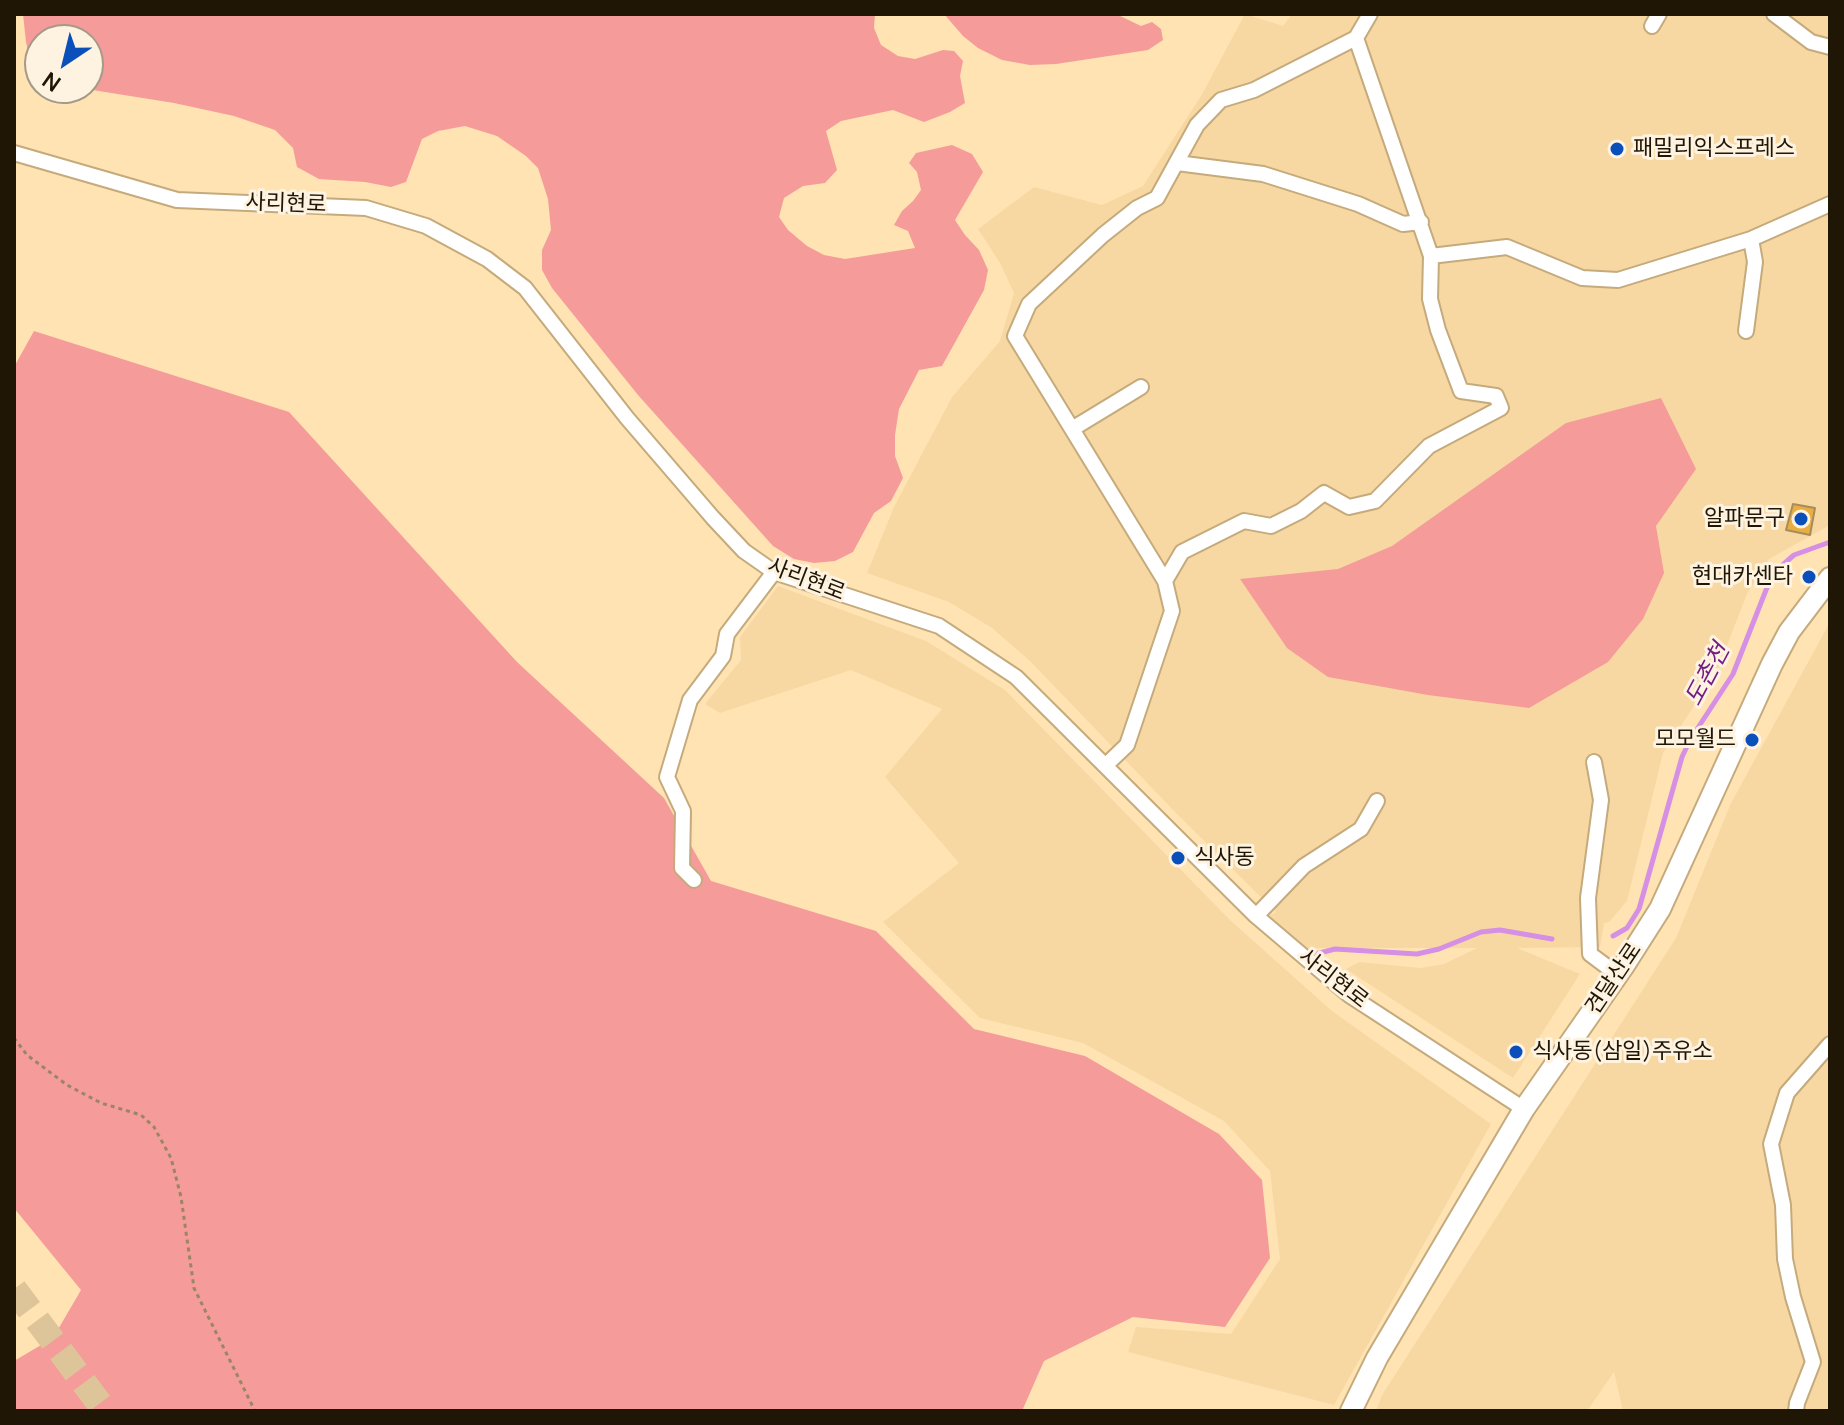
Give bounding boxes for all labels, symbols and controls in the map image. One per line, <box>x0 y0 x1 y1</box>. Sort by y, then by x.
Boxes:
north arrow <box>24 24 104 104</box>
text: N <box>36 65 66 99</box>
place label: 패밀리익스프레스 <box>1633 136 1795 162</box>
marker: 패밀리익스프레스 <box>1608 140 1626 158</box>
street label: 사리현로 <box>245 189 327 219</box>
place label: 알파문구 <box>1704 506 1785 532</box>
marker: 알파문구 <box>1792 510 1810 528</box>
street label: 사리현로 <box>763 553 849 607</box>
place label: 현대카센타 <box>1692 564 1793 590</box>
marker: 현대카센타 <box>1800 568 1818 586</box>
water label: 도촌천 <box>1680 639 1736 711</box>
place label: 모모월드 <box>1655 727 1736 753</box>
marker: 모모월드 <box>1743 731 1761 749</box>
place label: 식사동 <box>1194 845 1255 871</box>
marker: 식사동 <box>1169 849 1187 867</box>
street label: 견달산로 <box>1580 938 1648 1020</box>
street label: 사리현로 <box>1293 944 1373 1014</box>
place label: 식사동(삼일)주유소 <box>1532 1039 1713 1065</box>
marker: 식사동(삼일)주유소 <box>1507 1043 1525 1061</box>

